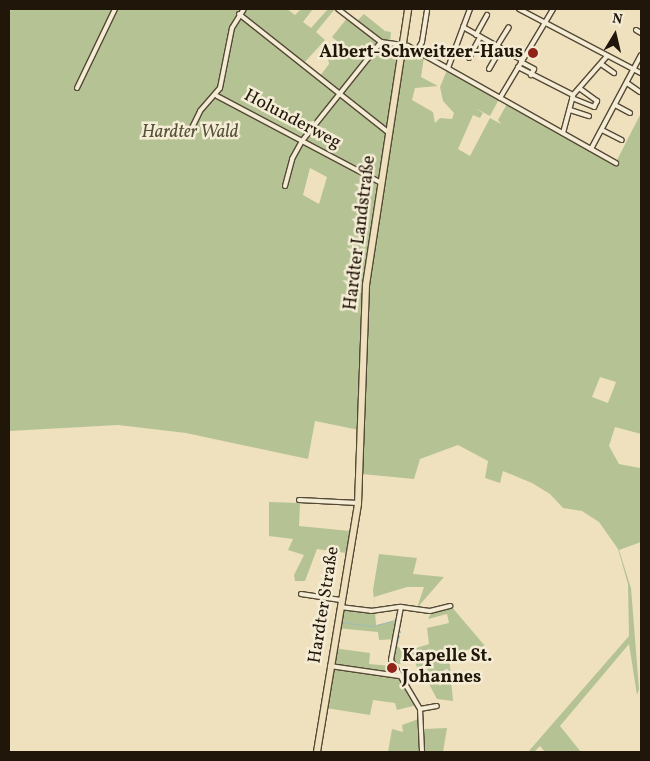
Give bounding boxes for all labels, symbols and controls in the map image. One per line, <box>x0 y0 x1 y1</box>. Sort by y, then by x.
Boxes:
north arrow <box>590 10 640 60</box>
text: N <box>611 10 624 30</box>
place label: Albert-Schweitzer-Haus <box>319 42 523 64</box>
marker: Albert-Schweitzer-Haus <box>527 47 539 59</box>
street label: Holunderweg <box>240 85 344 155</box>
park label: Hardter Wald <box>142 122 238 144</box>
street label: Hardter Landstraße <box>341 154 381 312</box>
street label: Hardter Straße <box>305 545 345 665</box>
place label: Kapelle St. Johannes <box>402 647 492 690</box>
marker: Kapelle St. Johannes <box>386 662 398 674</box>

